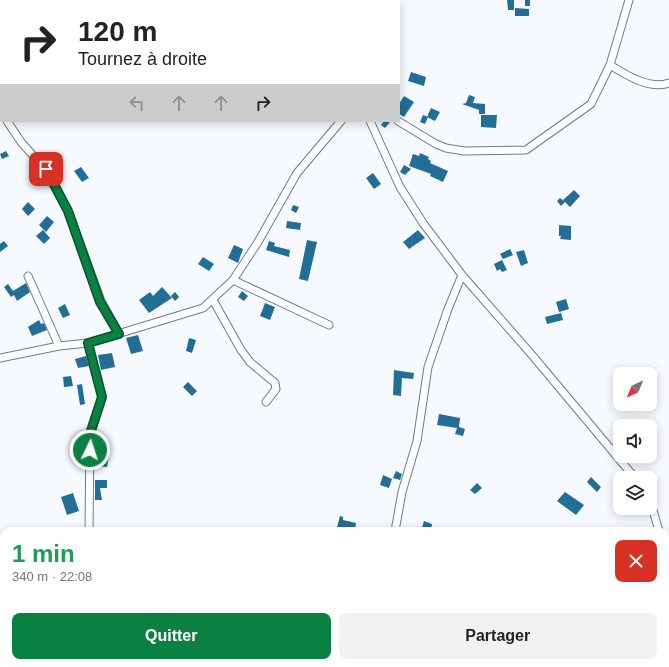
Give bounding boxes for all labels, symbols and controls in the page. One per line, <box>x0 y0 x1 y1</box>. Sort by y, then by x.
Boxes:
icon: right <box>12 16 64 68</box>
text: 120 m <box>78 16 157 47</box>
text: Tournez à droite <box>78 49 207 69</box>
icon: left <box>126 92 148 114</box>
icon: ahead <box>168 92 190 114</box>
icon: ahead <box>210 92 232 114</box>
icon: right <box>252 92 274 114</box>
pin <box>29 152 63 186</box>
icon: arrive <box>35 158 57 180</box>
north arrow <box>613 367 657 411</box>
map controls <box>613 367 657 515</box>
button: sound <box>613 419 657 463</box>
position arrow <box>69 429 111 471</box>
button: layers <box>613 471 657 515</box>
text: 1 min <box>12 540 75 567</box>
button: close <box>615 540 657 582</box>
text: 340 m · 22:08 <box>12 569 92 584</box>
button: Quitter <box>12 613 331 659</box>
button: Partager <box>339 613 657 659</box>

